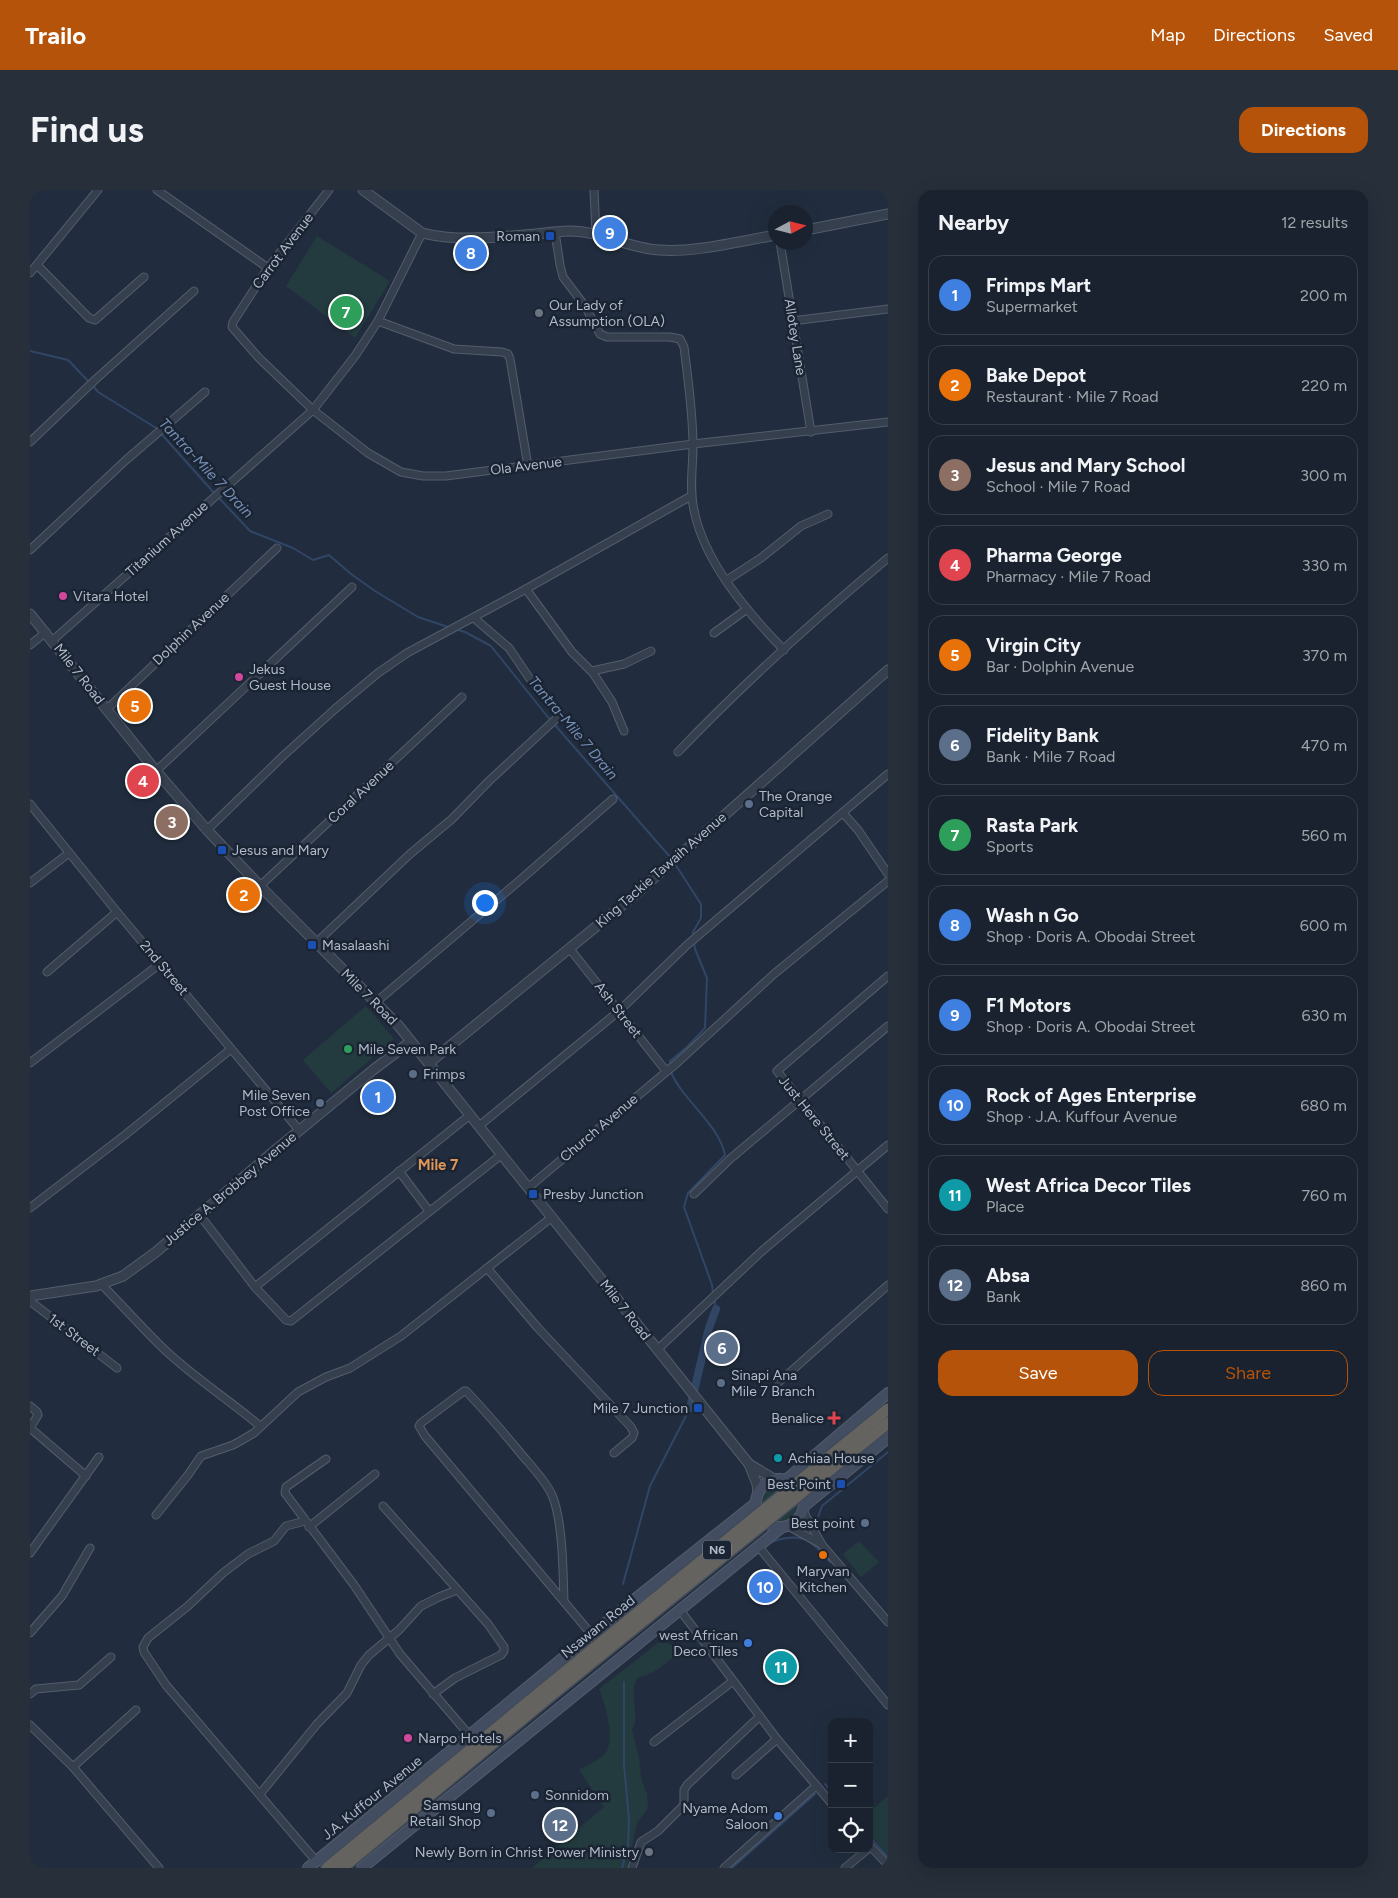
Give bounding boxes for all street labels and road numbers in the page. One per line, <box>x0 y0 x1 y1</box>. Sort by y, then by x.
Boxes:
street label: Carrot Avenue <box>249 209 317 292</box>
street label: Allotey Lane <box>781 298 809 377</box>
street label: Ola Avenue <box>489 453 563 479</box>
street label: Titanium Avenue <box>122 497 212 580</box>
street label: Dolphin Avenue <box>149 589 233 669</box>
street label: Mile 7 Road <box>50 640 108 708</box>
street label: Coral Avenue <box>324 757 398 827</box>
street label: King Tackie Tawaih Avenue <box>592 808 730 931</box>
street label: 2nd Street <box>136 937 192 999</box>
street label: Mile 7 Road <box>337 965 401 1029</box>
street label: Ash Street <box>591 979 645 1041</box>
street label: Just Here Street <box>775 1072 853 1164</box>
street label: Church Avenue <box>557 1090 642 1166</box>
street label: Justice A. Brobbey Avenue <box>160 1128 300 1250</box>
street label: Mile 7 Road <box>596 1276 654 1344</box>
street label: 1st Street <box>45 1310 103 1360</box>
road number: N6 <box>703 1540 731 1560</box>
street label: Nsawam Road <box>558 1592 638 1662</box>
street label: J.A. Kuffour Avenue <box>318 1752 426 1844</box>

